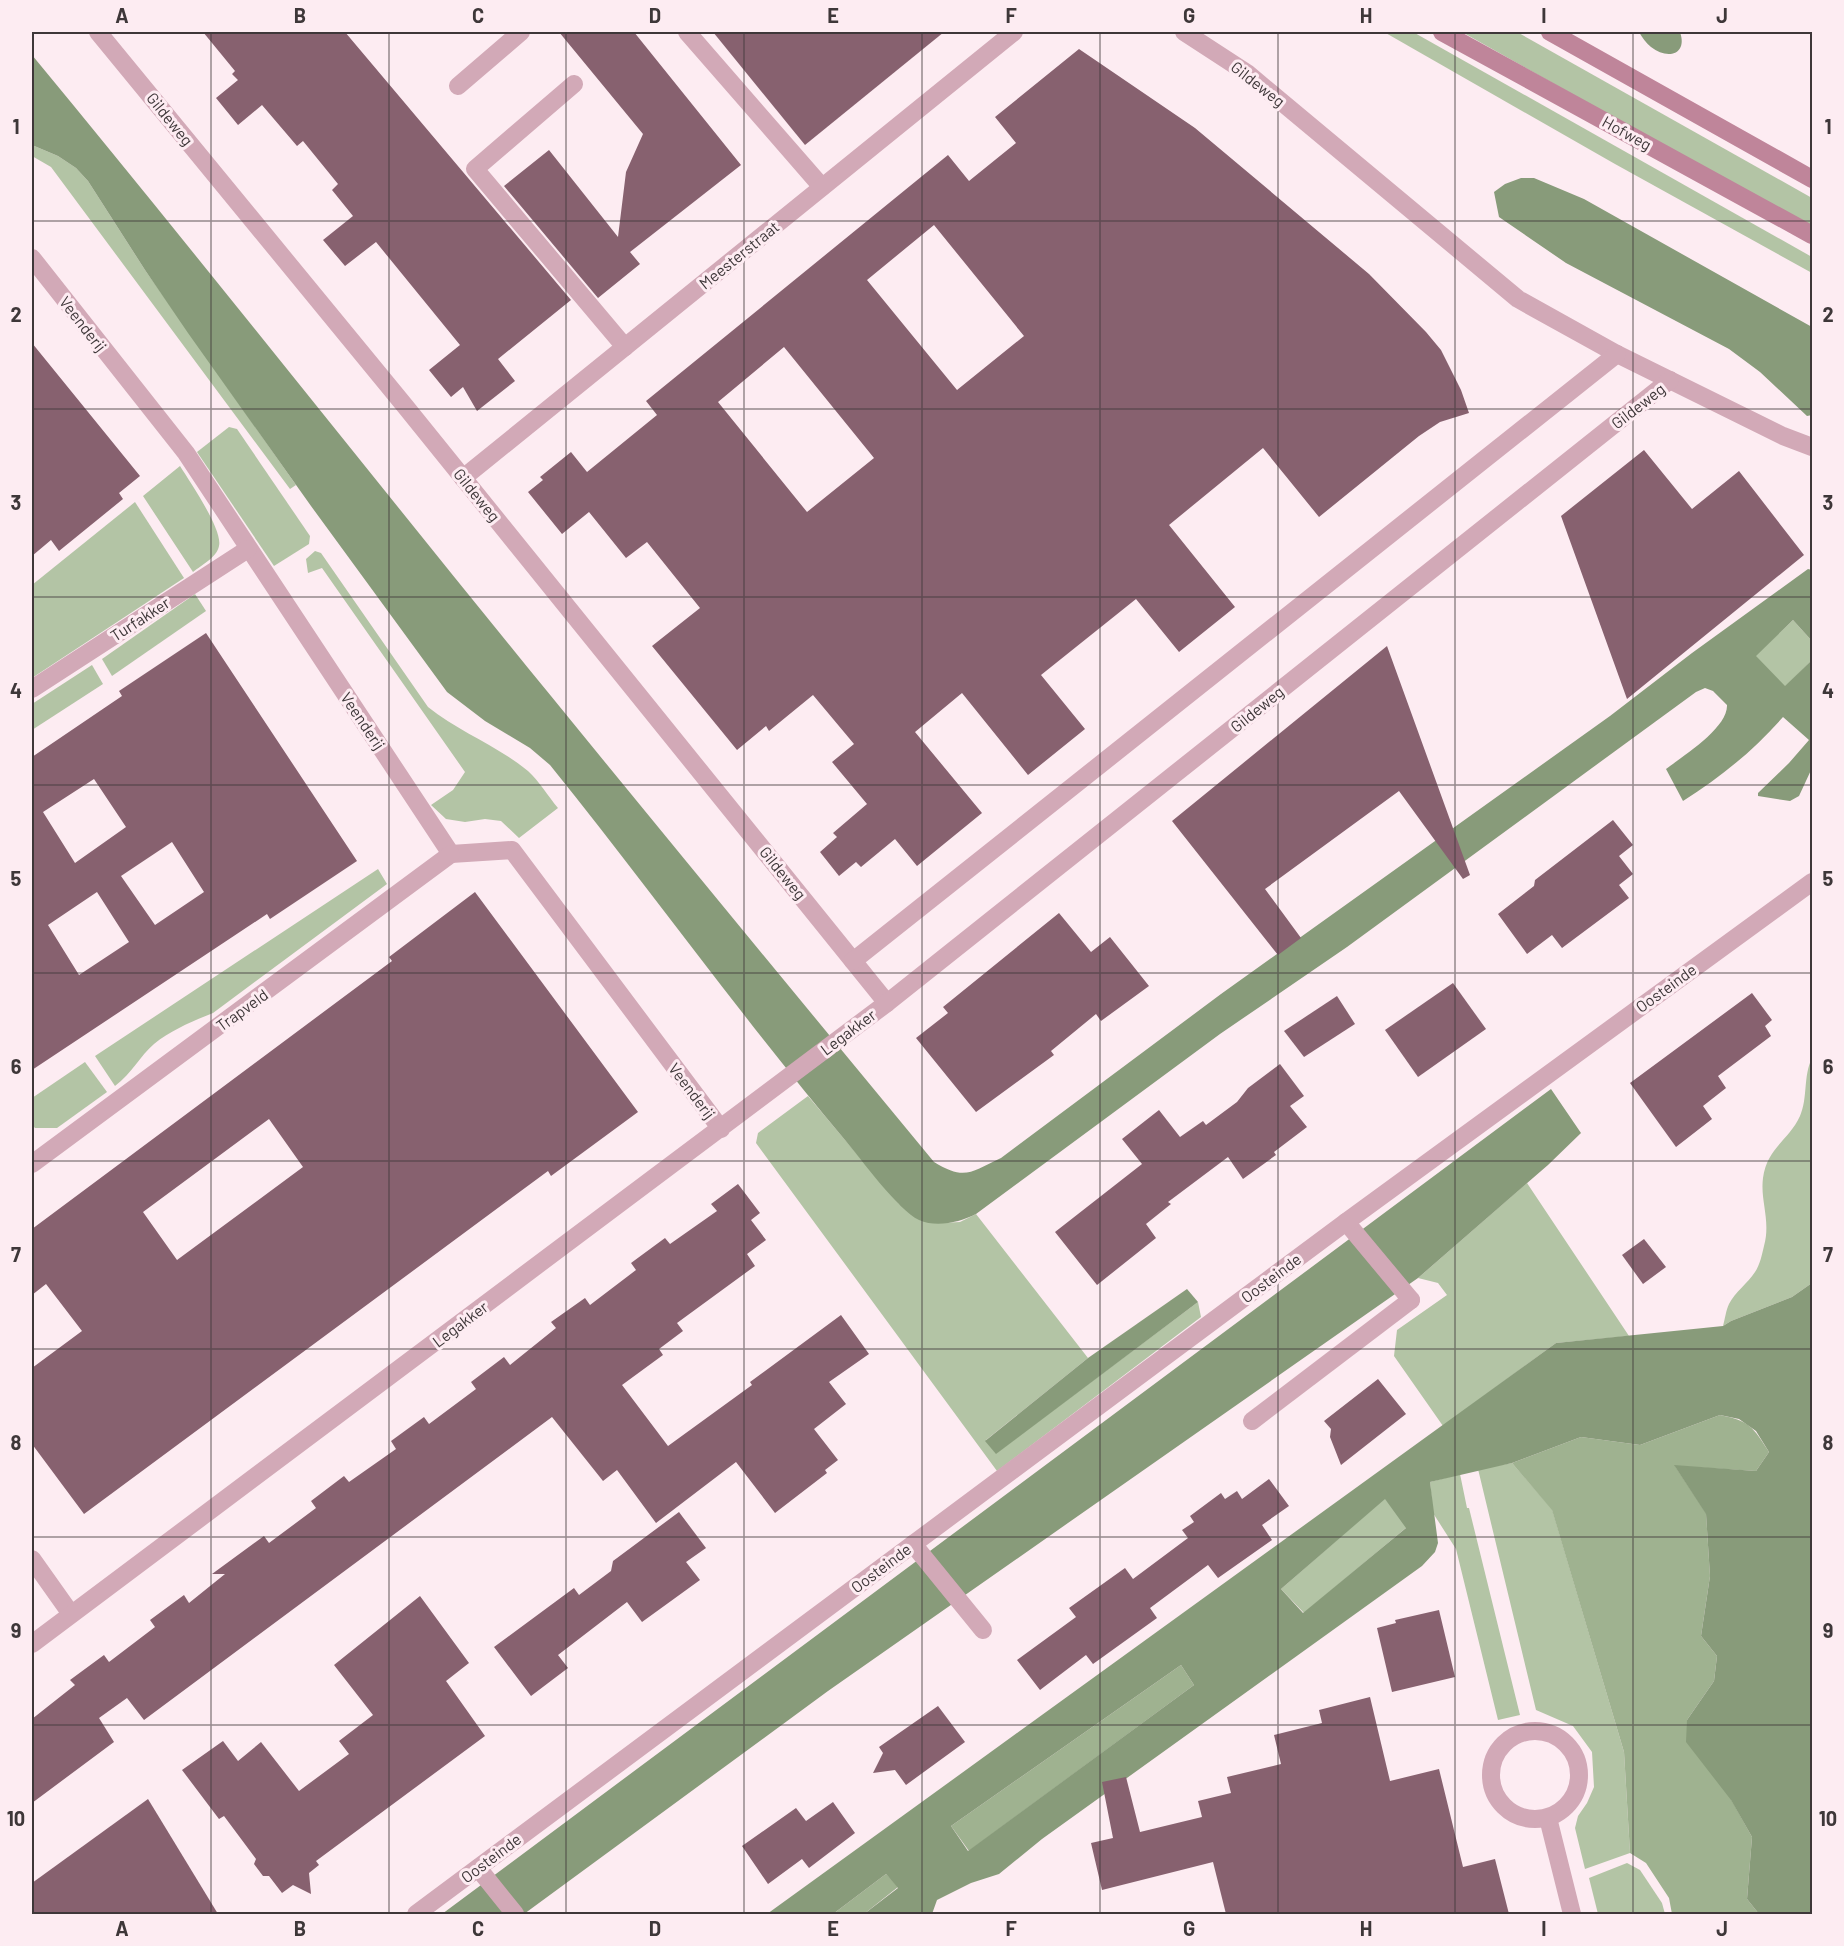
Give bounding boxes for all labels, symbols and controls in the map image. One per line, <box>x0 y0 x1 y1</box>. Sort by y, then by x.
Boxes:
text: A <box>115 3 129 27</box>
text: B <box>294 3 306 27</box>
text: C <box>472 3 484 27</box>
text: D <box>649 3 661 27</box>
text: E <box>827 3 839 27</box>
text: F <box>1005 3 1017 27</box>
text: G <box>1183 3 1195 27</box>
text: H <box>1360 3 1372 27</box>
text: I <box>1541 3 1547 27</box>
text: J <box>1716 3 1728 27</box>
street label: Gildeweg <box>1228 57 1289 110</box>
street label: Gildeweg <box>143 88 198 149</box>
street label: Hofweg <box>1599 111 1655 154</box>
text: 1 <box>12 114 20 138</box>
text: 1 <box>1824 114 1832 138</box>
street label: Meesterstraat <box>695 217 782 293</box>
street label: Veenderij <box>56 292 111 355</box>
text: 2 <box>10 302 22 326</box>
text: 2 <box>1822 302 1834 326</box>
street label: Gildeweg <box>1607 379 1668 432</box>
street label: Gildeweg <box>450 464 505 525</box>
text: 3 <box>11 490 21 514</box>
text: 3 <box>1823 490 1833 514</box>
street label: Turfakker <box>107 592 173 645</box>
text: 4 <box>10 678 22 702</box>
text: 4 <box>1822 678 1834 702</box>
street label: Gildeweg <box>1226 681 1287 736</box>
street label: Veenderij <box>337 688 390 753</box>
street label: Gildeweg <box>756 842 811 903</box>
text: 5 <box>11 866 22 890</box>
text: 5 <box>1823 866 1834 890</box>
street label: Oosteinde <box>1632 959 1700 1016</box>
street label: Trapveld <box>212 985 271 1035</box>
street label: Legakker <box>816 1005 879 1059</box>
text: 6 <box>11 1054 22 1078</box>
text: 6 <box>1823 1054 1834 1078</box>
street label: Veenderij <box>665 1059 720 1122</box>
text: 7 <box>11 1242 21 1266</box>
text: 7 <box>1823 1242 1833 1266</box>
street label: Oosteinde <box>1237 1249 1304 1306</box>
street label: Legakker <box>428 1297 491 1351</box>
text: 8 <box>11 1430 22 1454</box>
text: 8 <box>1823 1430 1834 1454</box>
street label: Oosteinde <box>847 1539 914 1596</box>
text: 9 <box>11 1618 21 1642</box>
text: 9 <box>1823 1618 1833 1642</box>
text: 10 <box>7 1806 25 1830</box>
text: 10 <box>1819 1806 1837 1830</box>
street label: Oosteinde <box>457 1829 524 1886</box>
text: A <box>115 1916 129 1940</box>
text: B <box>294 1916 306 1940</box>
text: C <box>472 1916 484 1940</box>
text: D <box>649 1916 661 1940</box>
text: E <box>827 1916 839 1940</box>
text: F <box>1005 1916 1017 1940</box>
text: G <box>1183 1916 1195 1940</box>
text: H <box>1360 1916 1372 1940</box>
text: I <box>1541 1916 1547 1940</box>
text: J <box>1716 1916 1728 1940</box>

